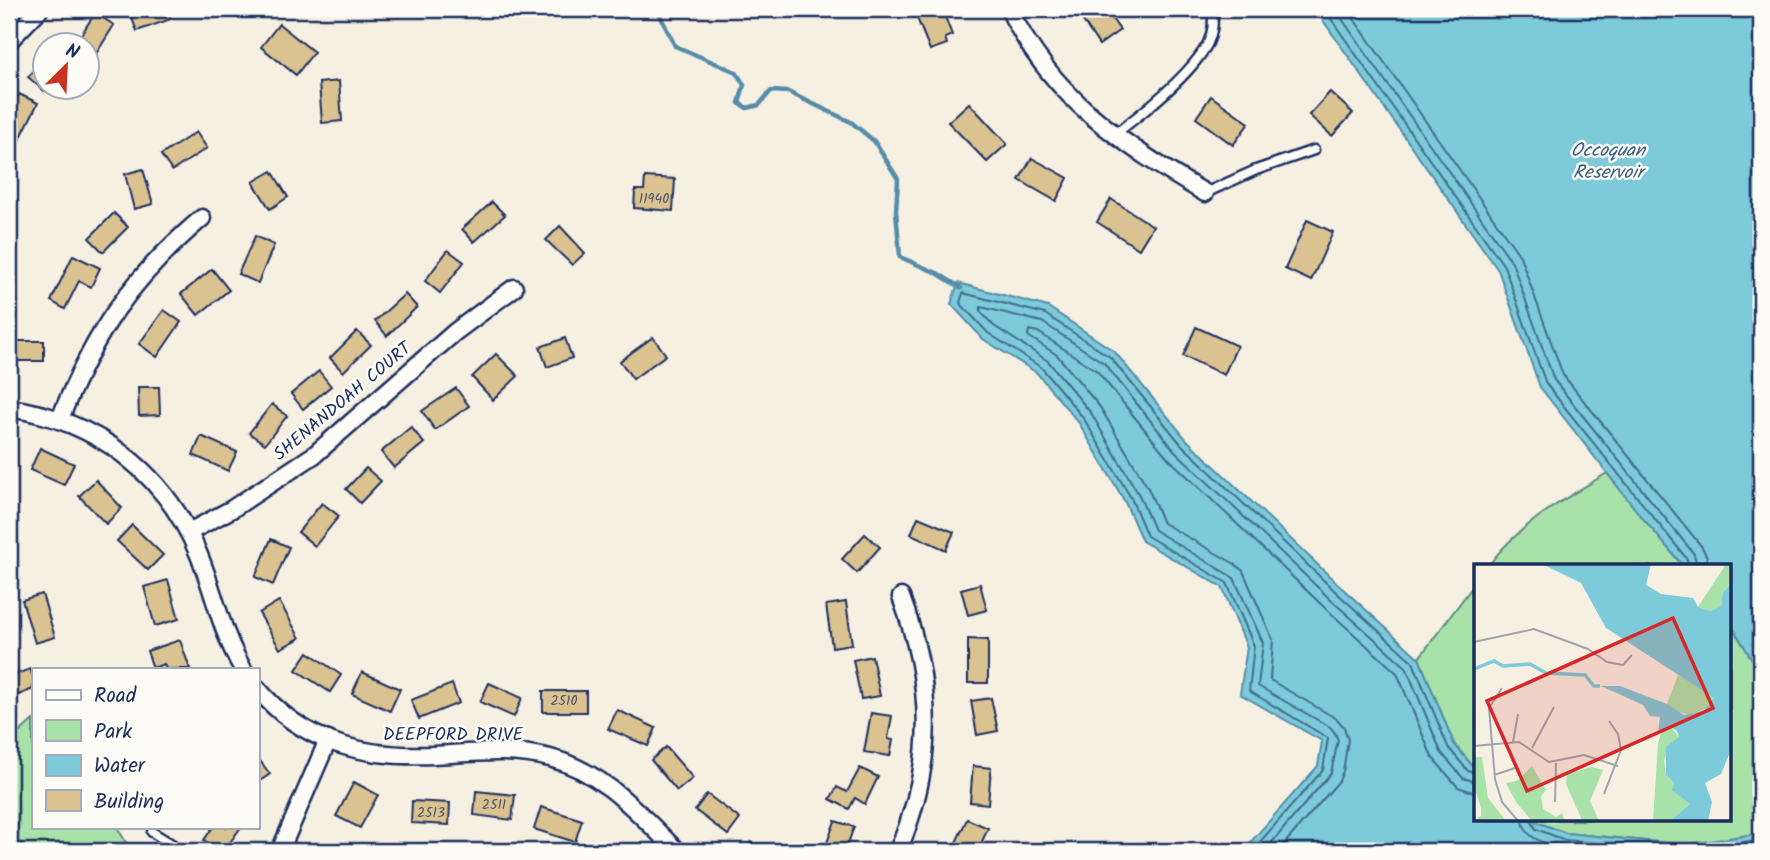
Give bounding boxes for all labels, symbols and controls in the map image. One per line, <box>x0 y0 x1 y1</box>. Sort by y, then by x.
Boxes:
north arrow <box>32 32 102 102</box>
text: N <box>61 36 84 68</box>
water label: Occoquan Reservoir <box>1571 136 1647 188</box>
house number: 11940 <box>639 188 669 210</box>
street label: SHENANDOAH COURT <box>267 334 420 469</box>
inset map <box>1474 564 1732 822</box>
legend <box>32 668 259 828</box>
text: Road <box>94 680 137 713</box>
house number: 2510 <box>550 690 578 712</box>
text: Park <box>94 716 132 749</box>
street label: DEEPFORD DRIVE <box>383 721 523 750</box>
text: Water <box>94 750 146 783</box>
text: Building <box>94 786 164 819</box>
house number: 2511 <box>482 794 506 816</box>
house number: 2513 <box>417 802 445 824</box>

